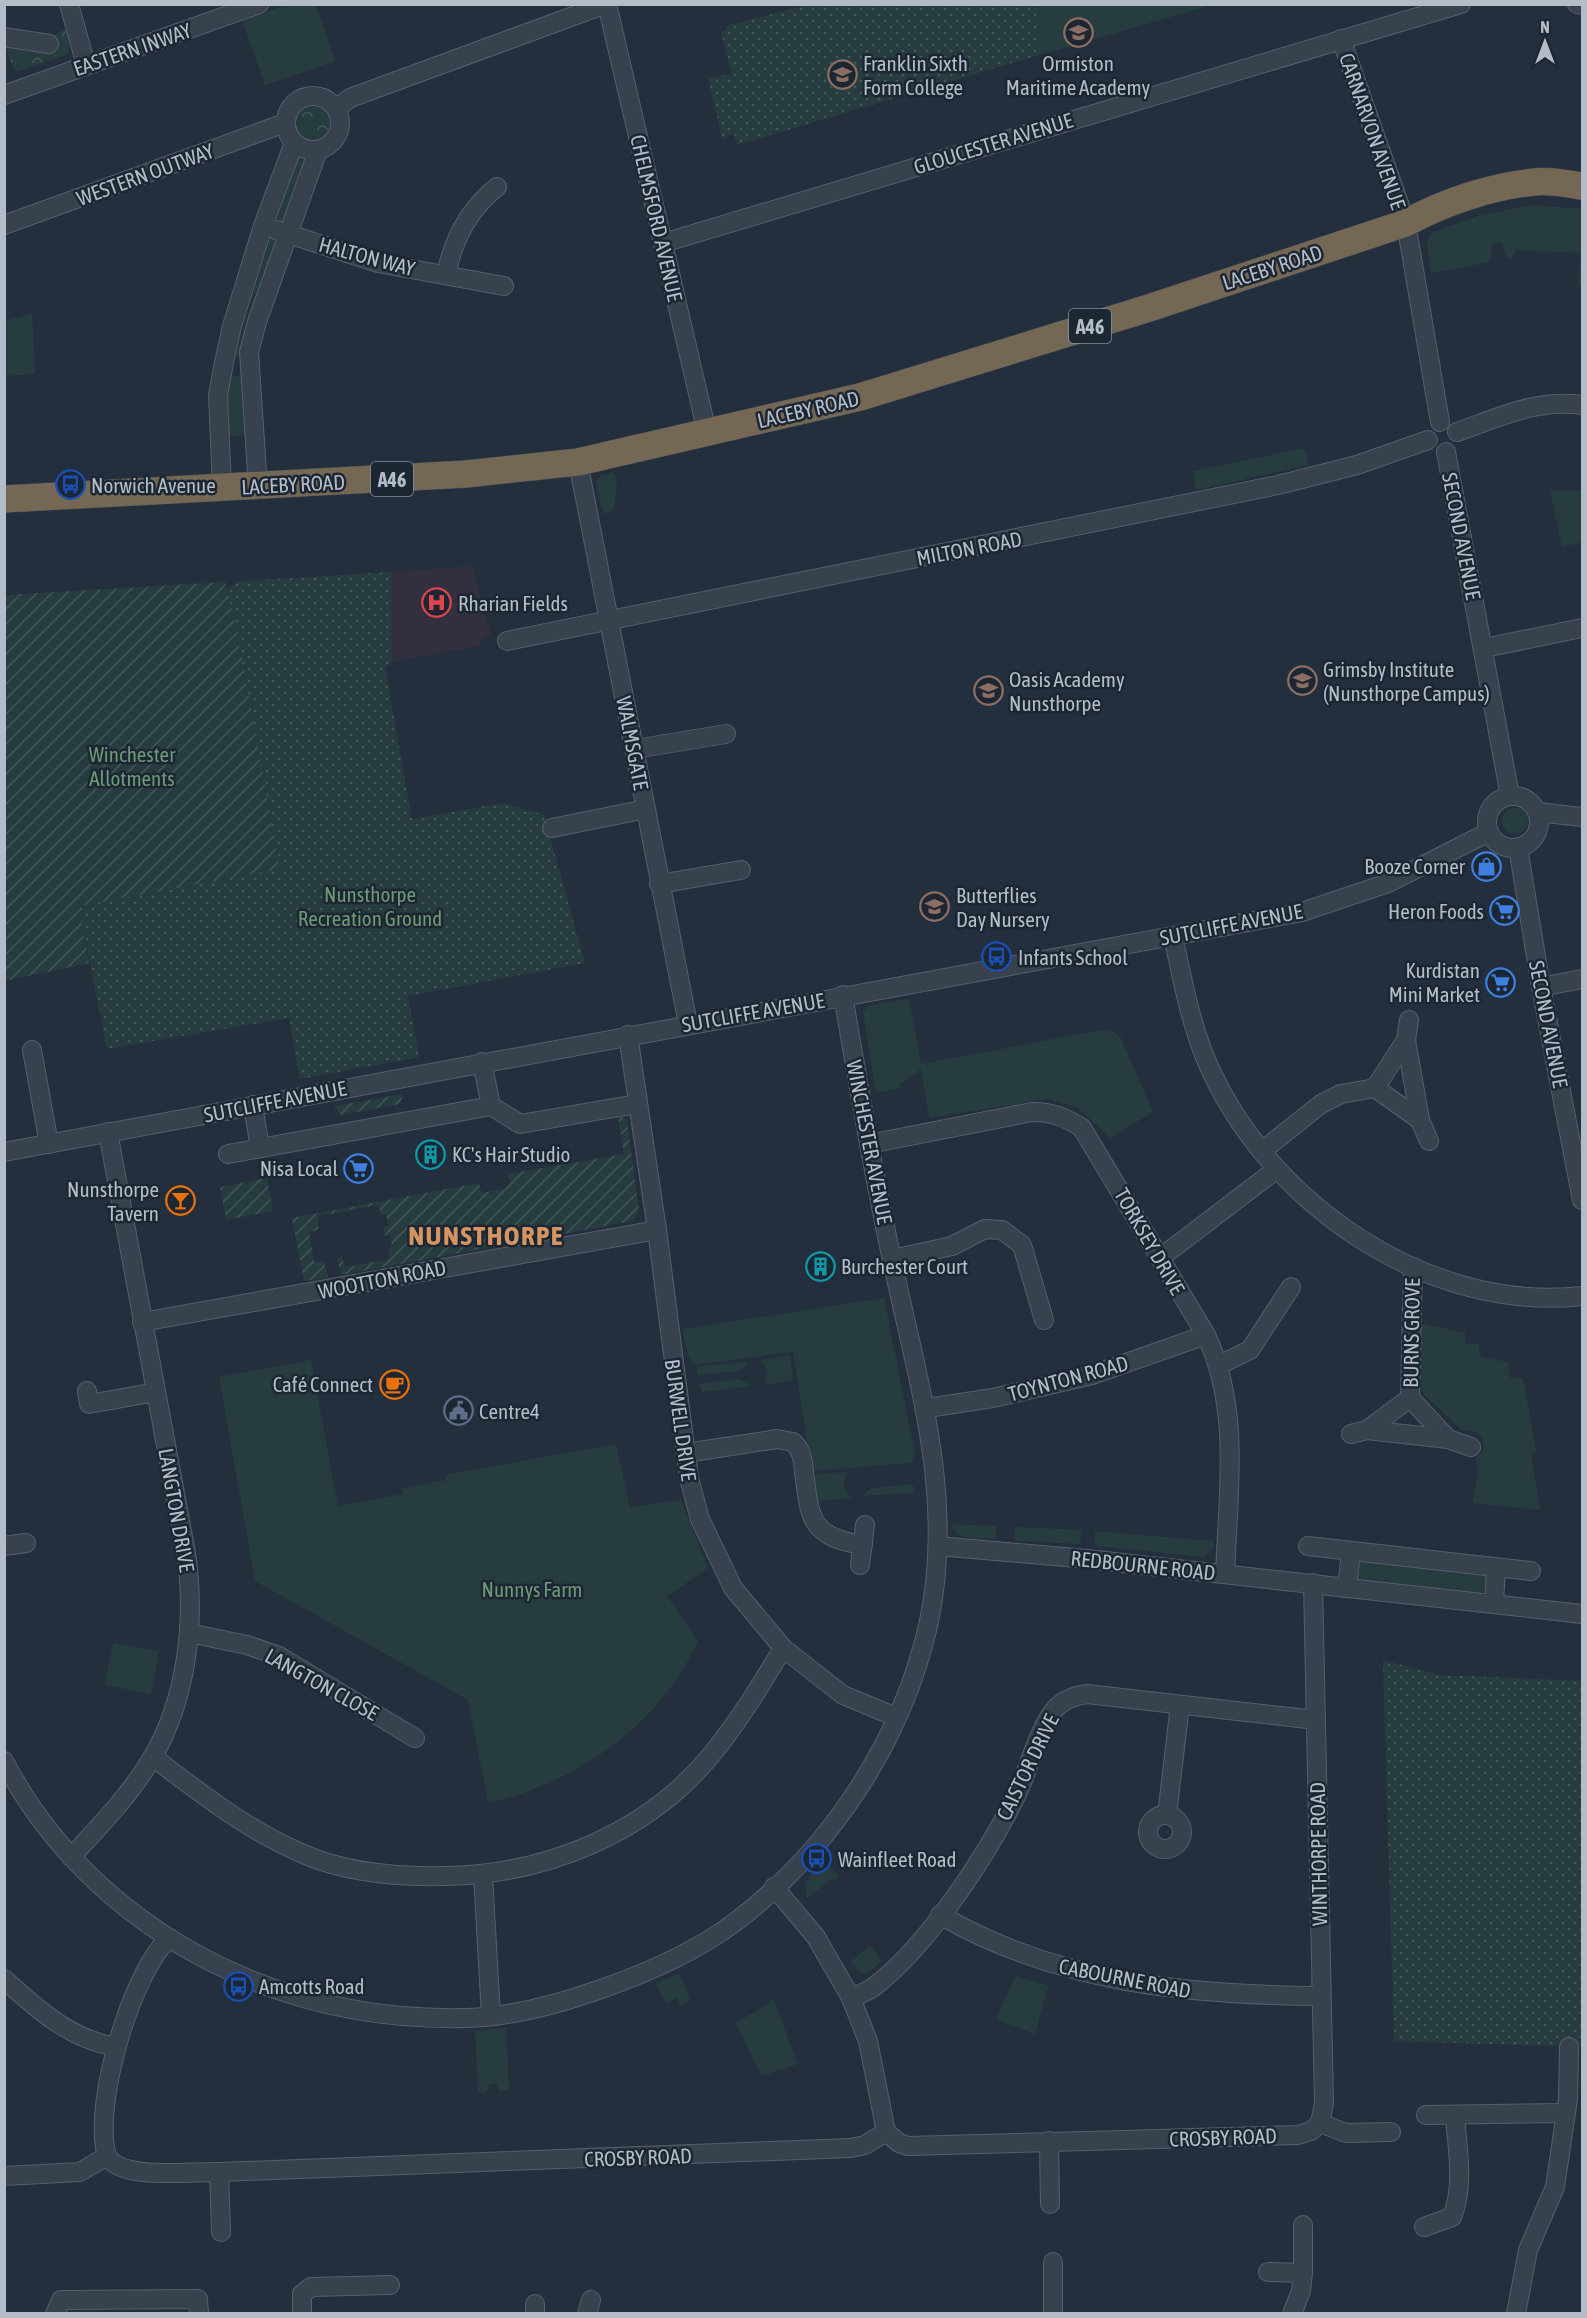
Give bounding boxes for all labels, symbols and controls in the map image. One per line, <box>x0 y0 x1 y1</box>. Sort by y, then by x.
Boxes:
north arrow <box>1515 12 1575 72</box>
school or university icon: Ormiston Maritime Academy <box>1062 16 1094 48</box>
street label: EASTERN INWAY <box>70 17 195 80</box>
text: N <box>1540 18 1550 36</box>
street label: CARNARVON AVENUE <box>1335 50 1411 212</box>
place label: Franklin Sixth Form College <box>863 51 968 99</box>
place label: Ormiston Maritime Academy <box>1006 51 1151 99</box>
school or university icon: Franklin Sixth Form College <box>826 59 858 91</box>
street label: GLOUCESTER AVENUE <box>911 107 1075 179</box>
street label: CHELMSFORD AVENUE <box>626 132 688 304</box>
street label: WESTERN OUTWAY <box>73 138 217 210</box>
street label: HALTON WAY <box>316 232 418 280</box>
street label: LACEBY ROAD <box>1219 240 1325 294</box>
road number: A46 <box>1069 309 1111 343</box>
street label: LACEBY ROAD <box>755 386 861 432</box>
road number: A46 <box>371 462 413 496</box>
bus stop icon: Norwich Avenue <box>54 469 86 501</box>
street label: LACEBY ROAD <box>241 469 345 499</box>
street label: SECOND AVENUE <box>1438 470 1486 602</box>
place label: Norwich Avenue <box>91 473 216 497</box>
street label: MILTON ROAD <box>914 526 1024 570</box>
hospital icon: Rharian Fields <box>421 587 453 619</box>
place label: Rharian Fields <box>458 591 568 615</box>
place label: Grimsby Institute (Nunsthorpe Campus) <box>1323 657 1490 705</box>
school or university icon: Grimsby Institute (Nunsthorpe Campus) <box>1286 665 1318 697</box>
place label: Oasis Academy Nunsthorpe <box>1009 667 1125 715</box>
school or university icon: Oasis Academy Nunsthorpe <box>972 675 1004 707</box>
street label: WALMSGATE <box>612 694 654 792</box>
park label: Winchester Allotments <box>89 742 176 790</box>
shop icon: Booze Corner <box>1470 850 1502 882</box>
place label: Booze Corner <box>1364 854 1466 878</box>
park label: Nunsthorpe Recreation Ground <box>298 882 442 930</box>
place label: Butterflies Day Nursery <box>956 883 1050 931</box>
school or university icon: Butterflies Day Nursery <box>919 891 951 923</box>
supermarket icon: Heron Foods <box>1489 895 1521 927</box>
street label: SUTCLIFFE AVENUE <box>1158 898 1304 950</box>
place label: Heron Foods <box>1388 899 1484 923</box>
bus stop icon: Infants School <box>981 941 1013 973</box>
place label: Infants School <box>1018 945 1128 969</box>
place label: Kurdistan Mini Market <box>1389 958 1480 1006</box>
street label: SECOND AVENUE <box>1525 958 1573 1090</box>
supermarket icon: Kurdistan Mini Market <box>1485 966 1517 998</box>
street label: SUTCLIFFE AVENUE <box>680 988 826 1036</box>
street label: WINCHESTER AVENUE <box>842 1058 898 1226</box>
street label: SUTCLIFFE AVENUE <box>202 1075 348 1127</box>
building icon: KC's Hair Studio <box>415 1138 447 1170</box>
place label: KC's Hair Studio <box>452 1142 570 1166</box>
supermarket icon: Nisa Local <box>343 1152 375 1184</box>
place label: Nisa Local <box>260 1156 338 1180</box>
place label: Nunsthorpe Tavern <box>67 1177 159 1225</box>
street label: TORKSEY DRIVE <box>1110 1184 1190 1298</box>
bar icon: Nunsthorpe Tavern <box>164 1185 196 1217</box>
district label: NUNSTHORPE <box>408 1220 564 1251</box>
building icon: Burchester Court <box>804 1250 836 1282</box>
place label: Burchester Court <box>841 1254 968 1278</box>
street label: WOOTTON ROAD <box>316 1255 448 1303</box>
street label: BURNS GROVE <box>1398 1278 1424 1388</box>
street label: TOYNTON ROAD <box>1005 1350 1131 1406</box>
street label: BURWELL DRIVE <box>661 1358 701 1483</box>
cafe icon: Café Connect <box>378 1368 410 1400</box>
place label: Café Connect <box>273 1372 373 1396</box>
public building icon: Centre4 <box>442 1395 474 1427</box>
place label: Centre4 <box>479 1399 540 1423</box>
street label: LANGTON DRIVE <box>154 1446 200 1574</box>
street label: REDBOURNE ROAD <box>1070 1545 1216 1585</box>
park label: Nunnys Farm <box>482 1577 582 1601</box>
street label: LANGTON CLOSE <box>261 1643 383 1725</box>
street label: CAISTOR DRIVE <box>991 1710 1063 1824</box>
street label: WINTHORPE ROAD <box>1305 1782 1331 1926</box>
bus stop icon: Wainfleet Road <box>801 1843 833 1875</box>
place label: Wainfleet Road <box>838 1847 957 1871</box>
street label: CABOURNE ROAD <box>1057 1953 1193 2003</box>
bus stop icon: Amcotts Road <box>222 1970 254 2002</box>
place label: Amcotts Road <box>259 1974 365 1998</box>
street label: CROSBY ROAD <box>1169 2123 1277 2151</box>
street label: CROSBY ROAD <box>584 2143 692 2171</box>

